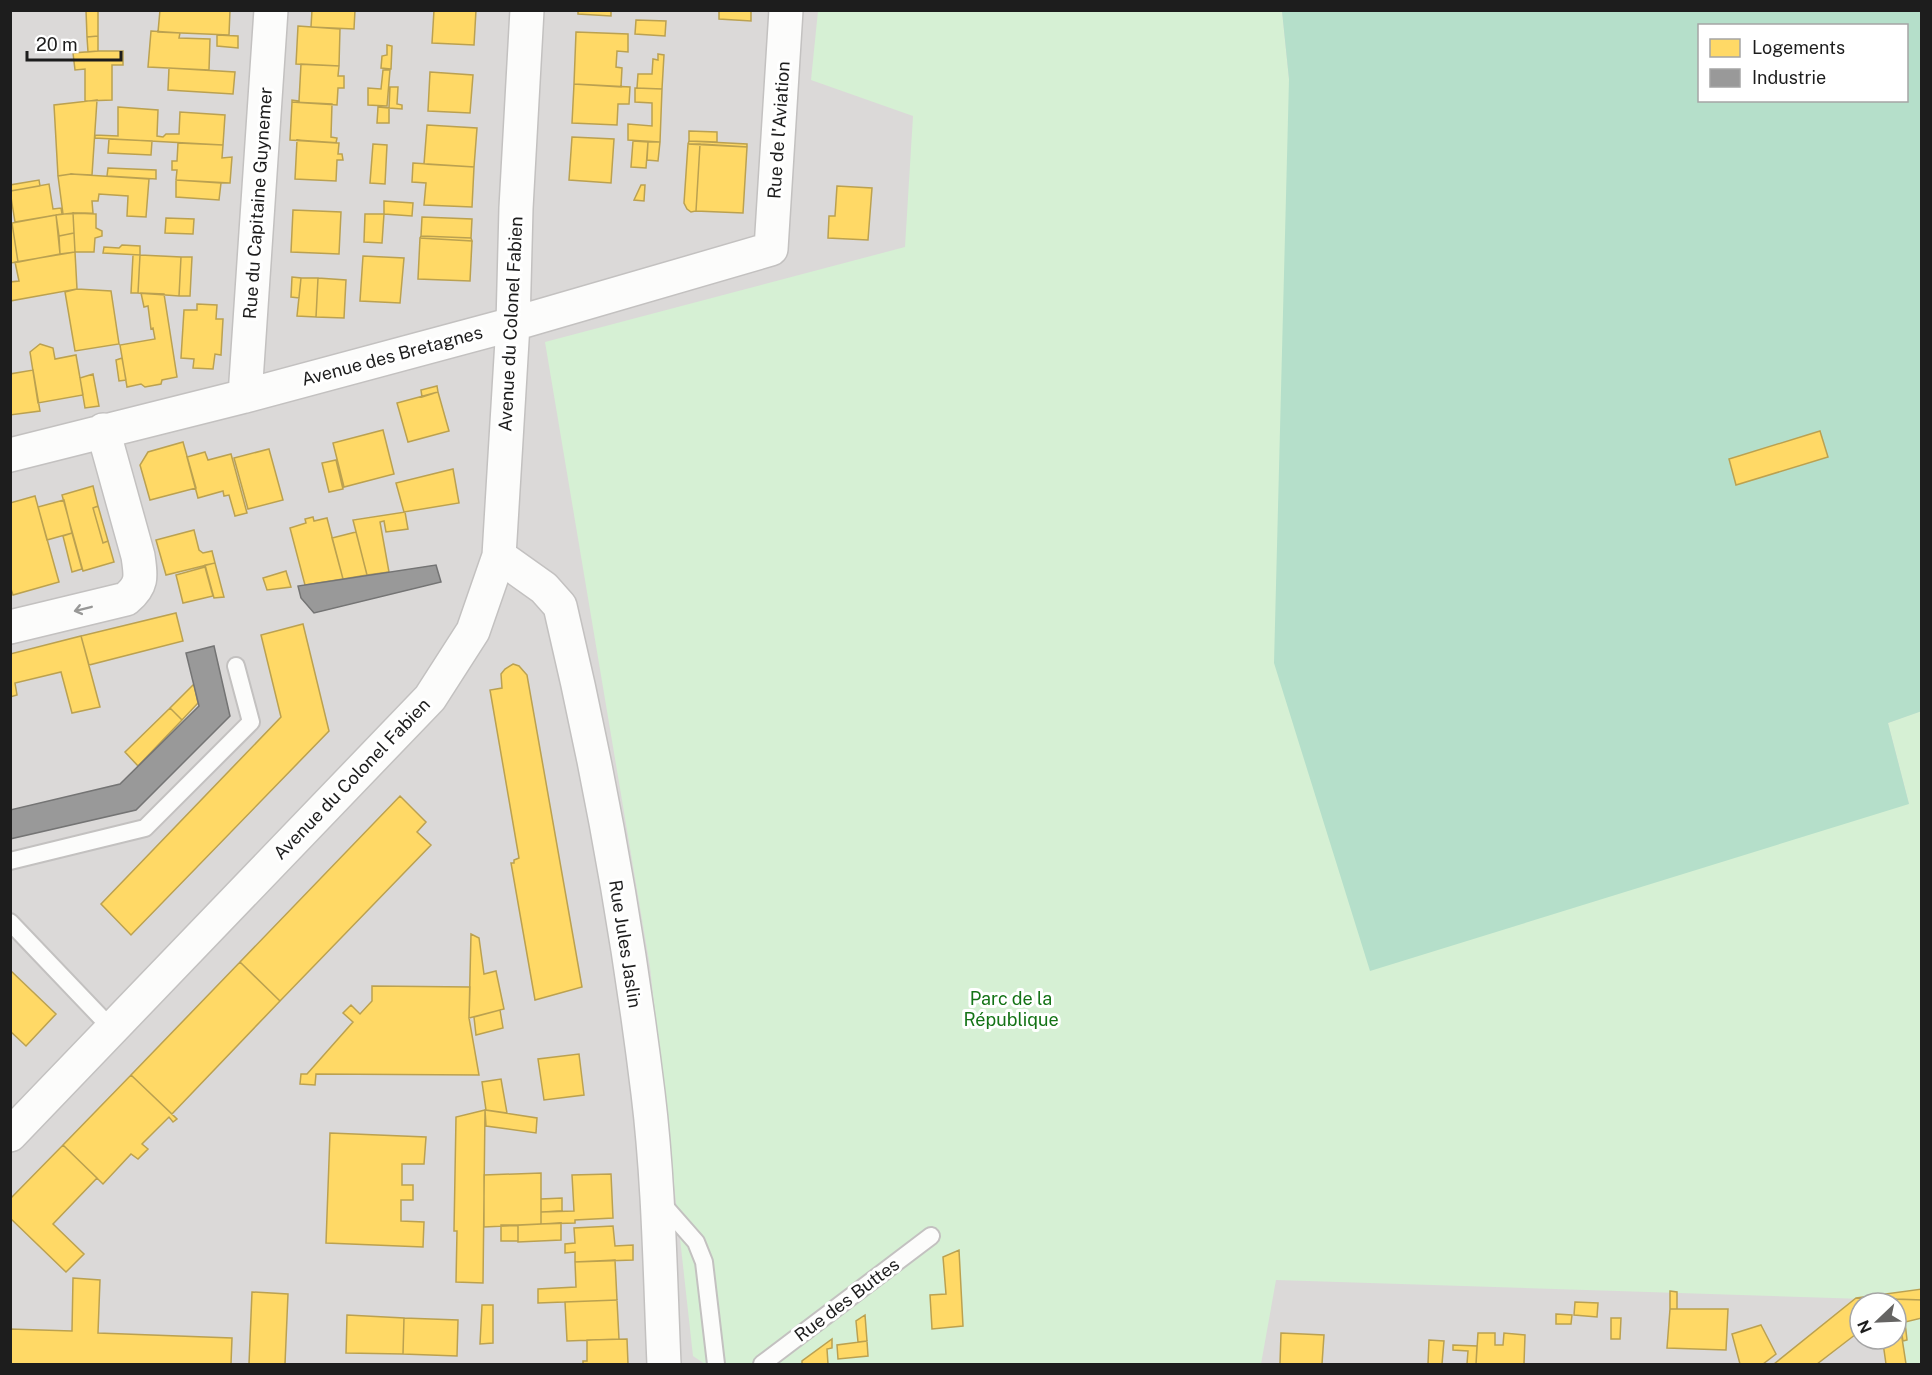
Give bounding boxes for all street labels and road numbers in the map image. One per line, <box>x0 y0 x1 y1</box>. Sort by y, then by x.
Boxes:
street label: Rue de l'Aviation <box>763 60 794 199</box>
street label: Rue du Capitaine Guynemer <box>239 86 276 320</box>
street label: Avenue du Colonel Fabien <box>494 216 527 432</box>
street label: Avenue des Bretagnes <box>299 321 485 390</box>
street label: Avenue du Colonel Fabien <box>269 694 434 864</box>
street label: Rue Jules Jaslin <box>605 878 646 1009</box>
street label: Rue des Buttes <box>790 1253 903 1346</box>

